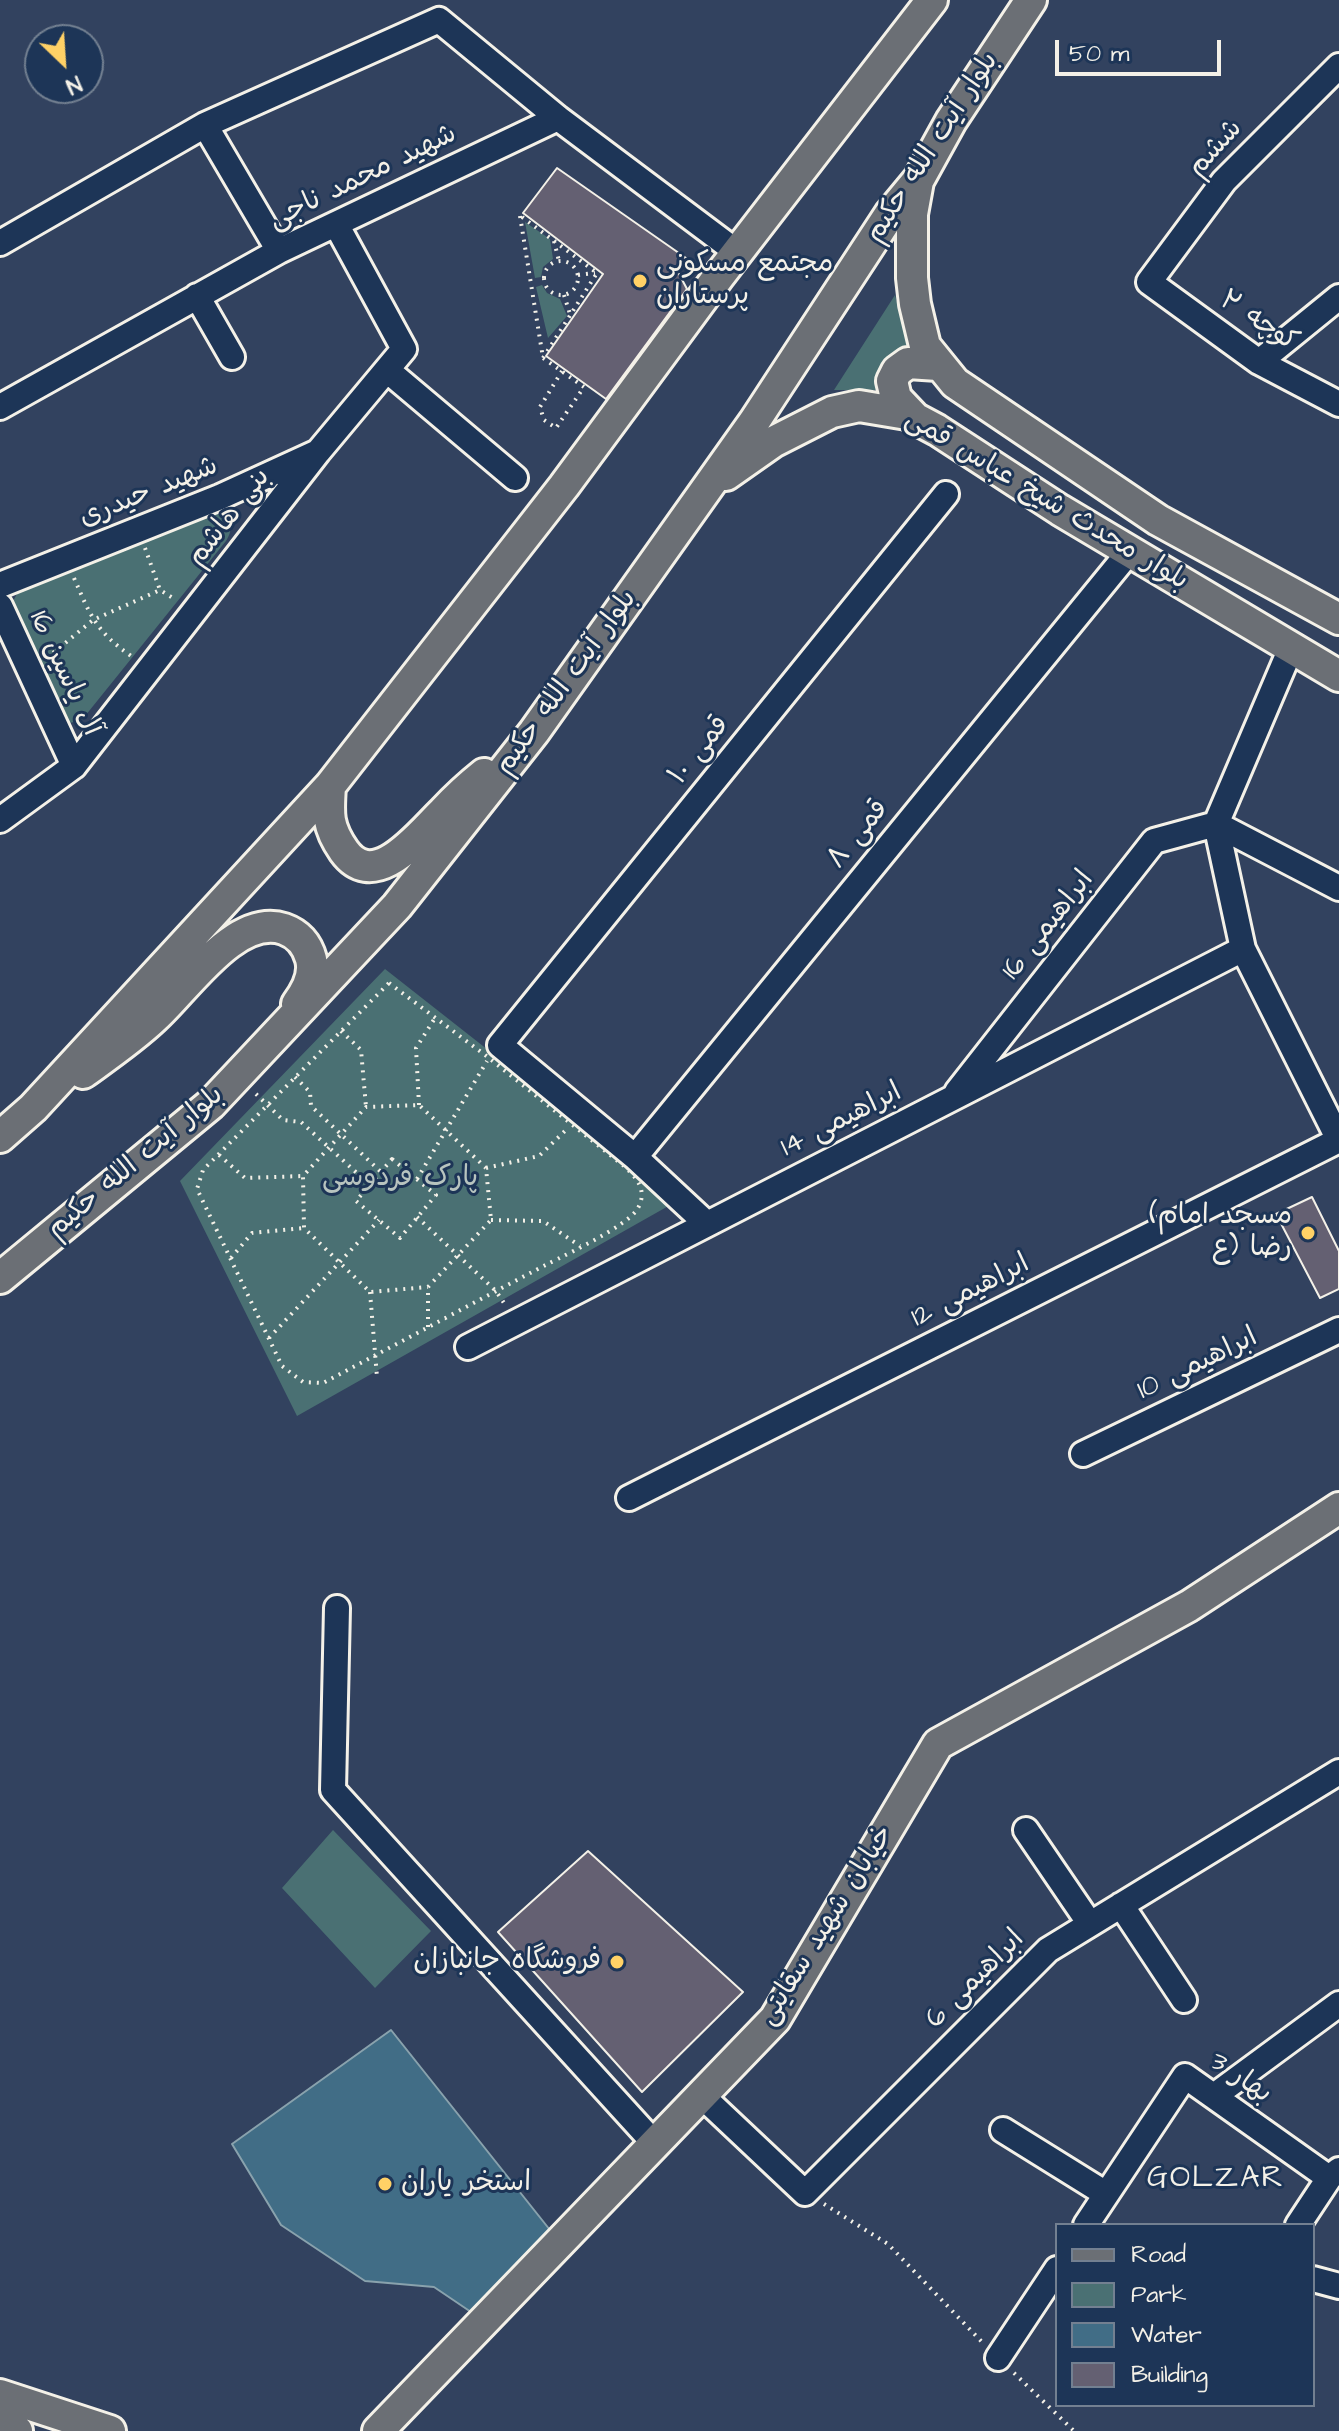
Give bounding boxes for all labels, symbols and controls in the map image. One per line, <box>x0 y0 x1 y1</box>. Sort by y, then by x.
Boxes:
north arrow <box>24 24 104 104</box>
scale bar <box>1059 24 1225 74</box>
text: 50 m <box>1069 37 1129 71</box>
street label: بلوار آیت الله حکیم <box>859 46 1007 250</box>
text: N <box>61 67 86 101</box>
street label: ششم <box>1181 113 1251 185</box>
street label: شهید محمد ناجی <box>264 118 462 238</box>
place label: مجتمع مسکونی پرستاران <box>656 248 833 314</box>
marker: مجتمع مسکونی پرستاران <box>631 272 649 290</box>
street label: کوچه ۲ <box>1212 284 1304 360</box>
street label: بلوار محدث شیخ عباس قمی <box>898 403 1194 599</box>
street label: شهید حیدری <box>75 450 223 536</box>
street label: بنی هاشم <box>181 462 279 574</box>
street label: بلوار آیت الله حکیم <box>489 584 645 782</box>
street label: آل یاسین 16 <box>20 606 108 742</box>
street label: قمی ۱۰ <box>662 710 738 792</box>
street label: قمی ۸ <box>821 794 897 876</box>
street label: ابراهیمی 16 <box>996 865 1102 987</box>
street label: ابراهیمی 14 <box>776 1076 908 1166</box>
street label: بلوار آیت الله حکیم <box>41 1079 231 1247</box>
park label: پارک فردوسی <box>322 1162 478 1196</box>
place label: (مسجد امام رضا (ع <box>1149 1200 1292 1266</box>
marker: (مسجد امام رضا (ع <box>1299 1224 1317 1242</box>
street label: ابراهیمی 12 <box>906 1248 1036 1336</box>
street label: ابراهیمی 10 <box>1132 1322 1264 1408</box>
street label: خیابان شهید سقایتی <box>752 1820 902 2032</box>
street label: ابراهیمی 6 <box>920 1924 1032 2036</box>
place label: فروشگاه جانبازان <box>413 1945 601 1979</box>
marker: فروشگاه جانبازان <box>608 1953 626 1971</box>
street label: بهار 3 <box>1202 2046 1278 2112</box>
district label: GOLZAR <box>1147 2162 1285 2198</box>
place label: استخر یاران <box>401 2167 531 2201</box>
marker: استخر یاران <box>376 2175 394 2193</box>
legend <box>1055 2223 1315 2407</box>
text: Road <box>1131 2238 1186 2272</box>
text: Park <box>1131 2278 1187 2312</box>
text: Water <box>1131 2318 1202 2352</box>
text: Building <box>1131 2358 1208 2392</box>

